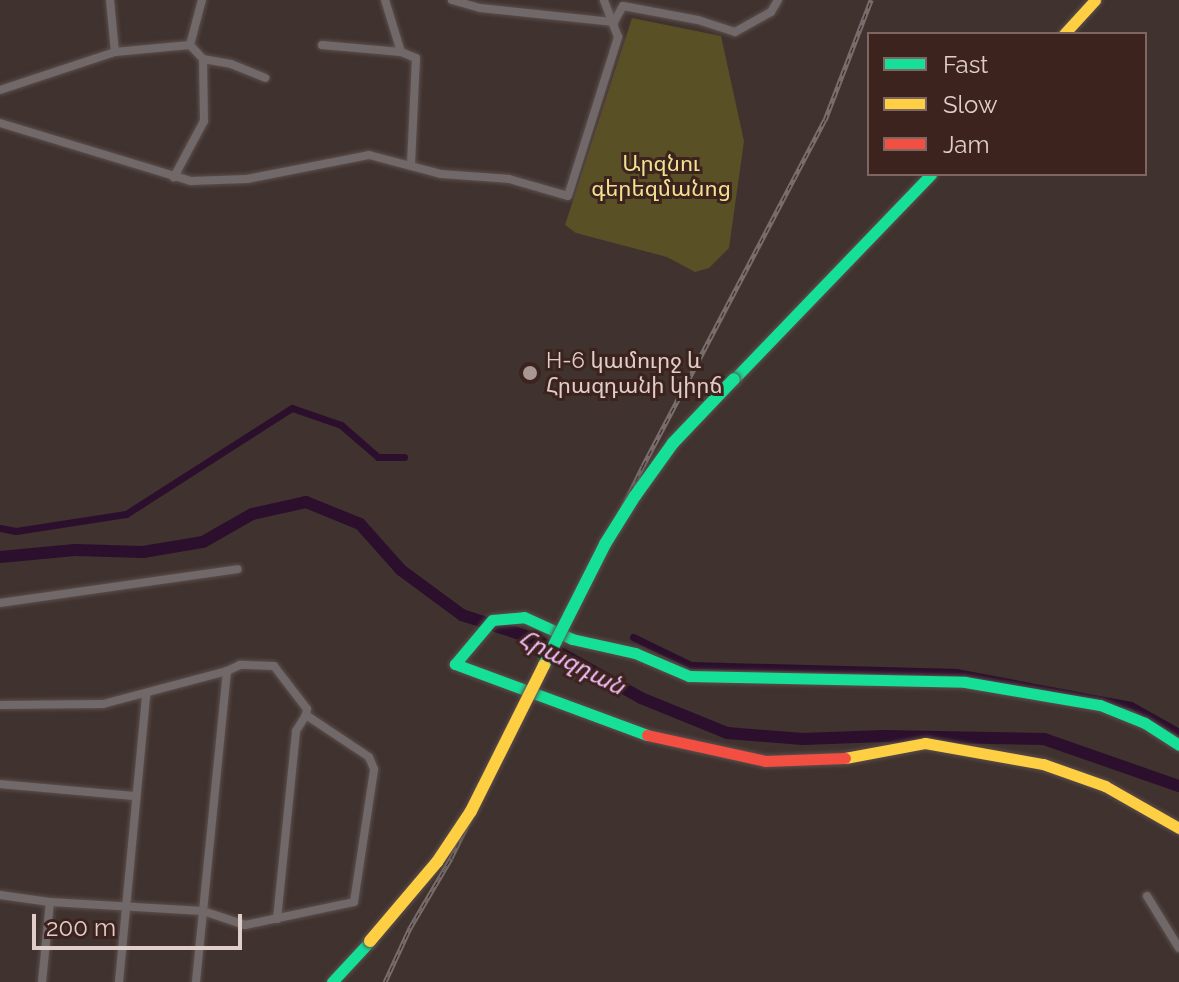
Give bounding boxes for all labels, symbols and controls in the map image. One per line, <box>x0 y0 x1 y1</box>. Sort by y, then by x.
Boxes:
legend <box>867 32 1147 176</box>
text: Fast <box>943 50 988 79</box>
text: Slow <box>943 90 997 119</box>
text: Jam <box>943 130 989 159</box>
park label: Արզնու գերեզմանոց <box>591 150 731 202</box>
place label: H-6 կամուրջ և Հրազդանի կիրճ <box>546 347 722 398</box>
marker: H-6 կամուրջ և Հրազդանի կիրճ <box>521 364 539 382</box>
water label: Հրազդան <box>514 623 630 701</box>
scale bar <box>36 898 246 948</box>
text: 200 m <box>46 913 116 942</box>

